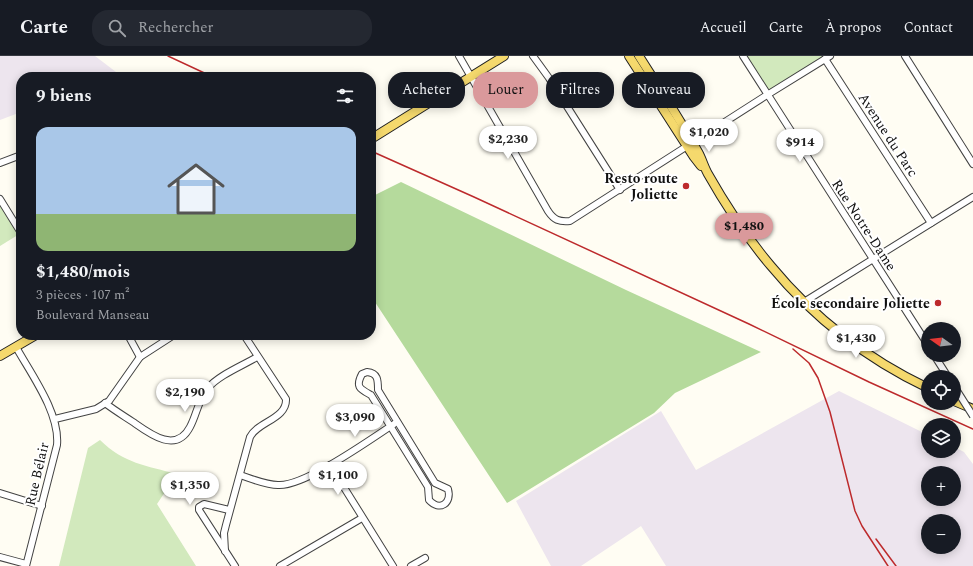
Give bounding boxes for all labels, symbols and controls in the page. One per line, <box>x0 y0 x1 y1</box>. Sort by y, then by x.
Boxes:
search box <box>92 10 372 46</box>
text: Carte <box>20 13 68 42</box>
text: Rechercher <box>138 16 213 39</box>
icon: search <box>106 17 128 39</box>
text: Accueil <box>700 17 747 38</box>
text: Carte <box>769 17 803 38</box>
text: À propos <box>825 17 882 38</box>
text: Contact <box>904 17 953 38</box>
chip: Acheter <box>388 72 465 108</box>
chip: Louer <box>473 72 538 108</box>
chip: Filtres <box>546 72 614 108</box>
chip: Nouveau <box>622 72 705 108</box>
text: 9 biens <box>36 83 92 109</box>
icon: filters <box>334 85 356 107</box>
street label: Avenue du Parc <box>853 89 923 181</box>
pin: $1,020 <box>676 119 742 153</box>
text: $1,020 <box>689 122 729 142</box>
pin: $2,230 <box>475 126 541 160</box>
text: $2,230 <box>488 129 528 149</box>
pin: $914 <box>776 129 824 163</box>
text: $914 <box>785 132 815 152</box>
icon: home <box>160 153 232 225</box>
place label: Resto route Joliette <box>604 168 678 205</box>
street label: Rue Notre-Dame <box>826 175 902 275</box>
marker: Resto route Joliette <box>681 181 691 191</box>
pin: $1,480 <box>711 213 777 247</box>
text: $1,480 <box>724 216 764 236</box>
text: $1,480/mois <box>36 259 130 285</box>
text: 3 pièces · 107 m² <box>36 285 129 305</box>
place label: École secondaire Joliette <box>771 293 930 314</box>
marker: École secondaire Joliette <box>933 298 943 308</box>
text: Boulevard Manseau <box>36 305 149 325</box>
north arrow <box>921 322 961 362</box>
map controls <box>921 322 961 554</box>
pin: $1,430 <box>823 325 889 359</box>
text: $1,430 <box>836 328 876 348</box>
button: locate <box>921 370 961 410</box>
pin: $2,190 <box>152 379 218 413</box>
text: $2,190 <box>165 382 205 402</box>
pin: $3,090 <box>322 404 388 438</box>
text: $3,090 <box>335 407 375 427</box>
button: layers <box>921 418 961 458</box>
street label: Rue Bélair <box>20 440 55 508</box>
pin: $1,100 <box>305 462 371 496</box>
text: $1,100 <box>318 465 358 485</box>
button: + <box>921 466 961 506</box>
pin: $1,350 <box>157 472 223 506</box>
text: $1,350 <box>170 475 210 495</box>
button: − <box>921 514 961 554</box>

